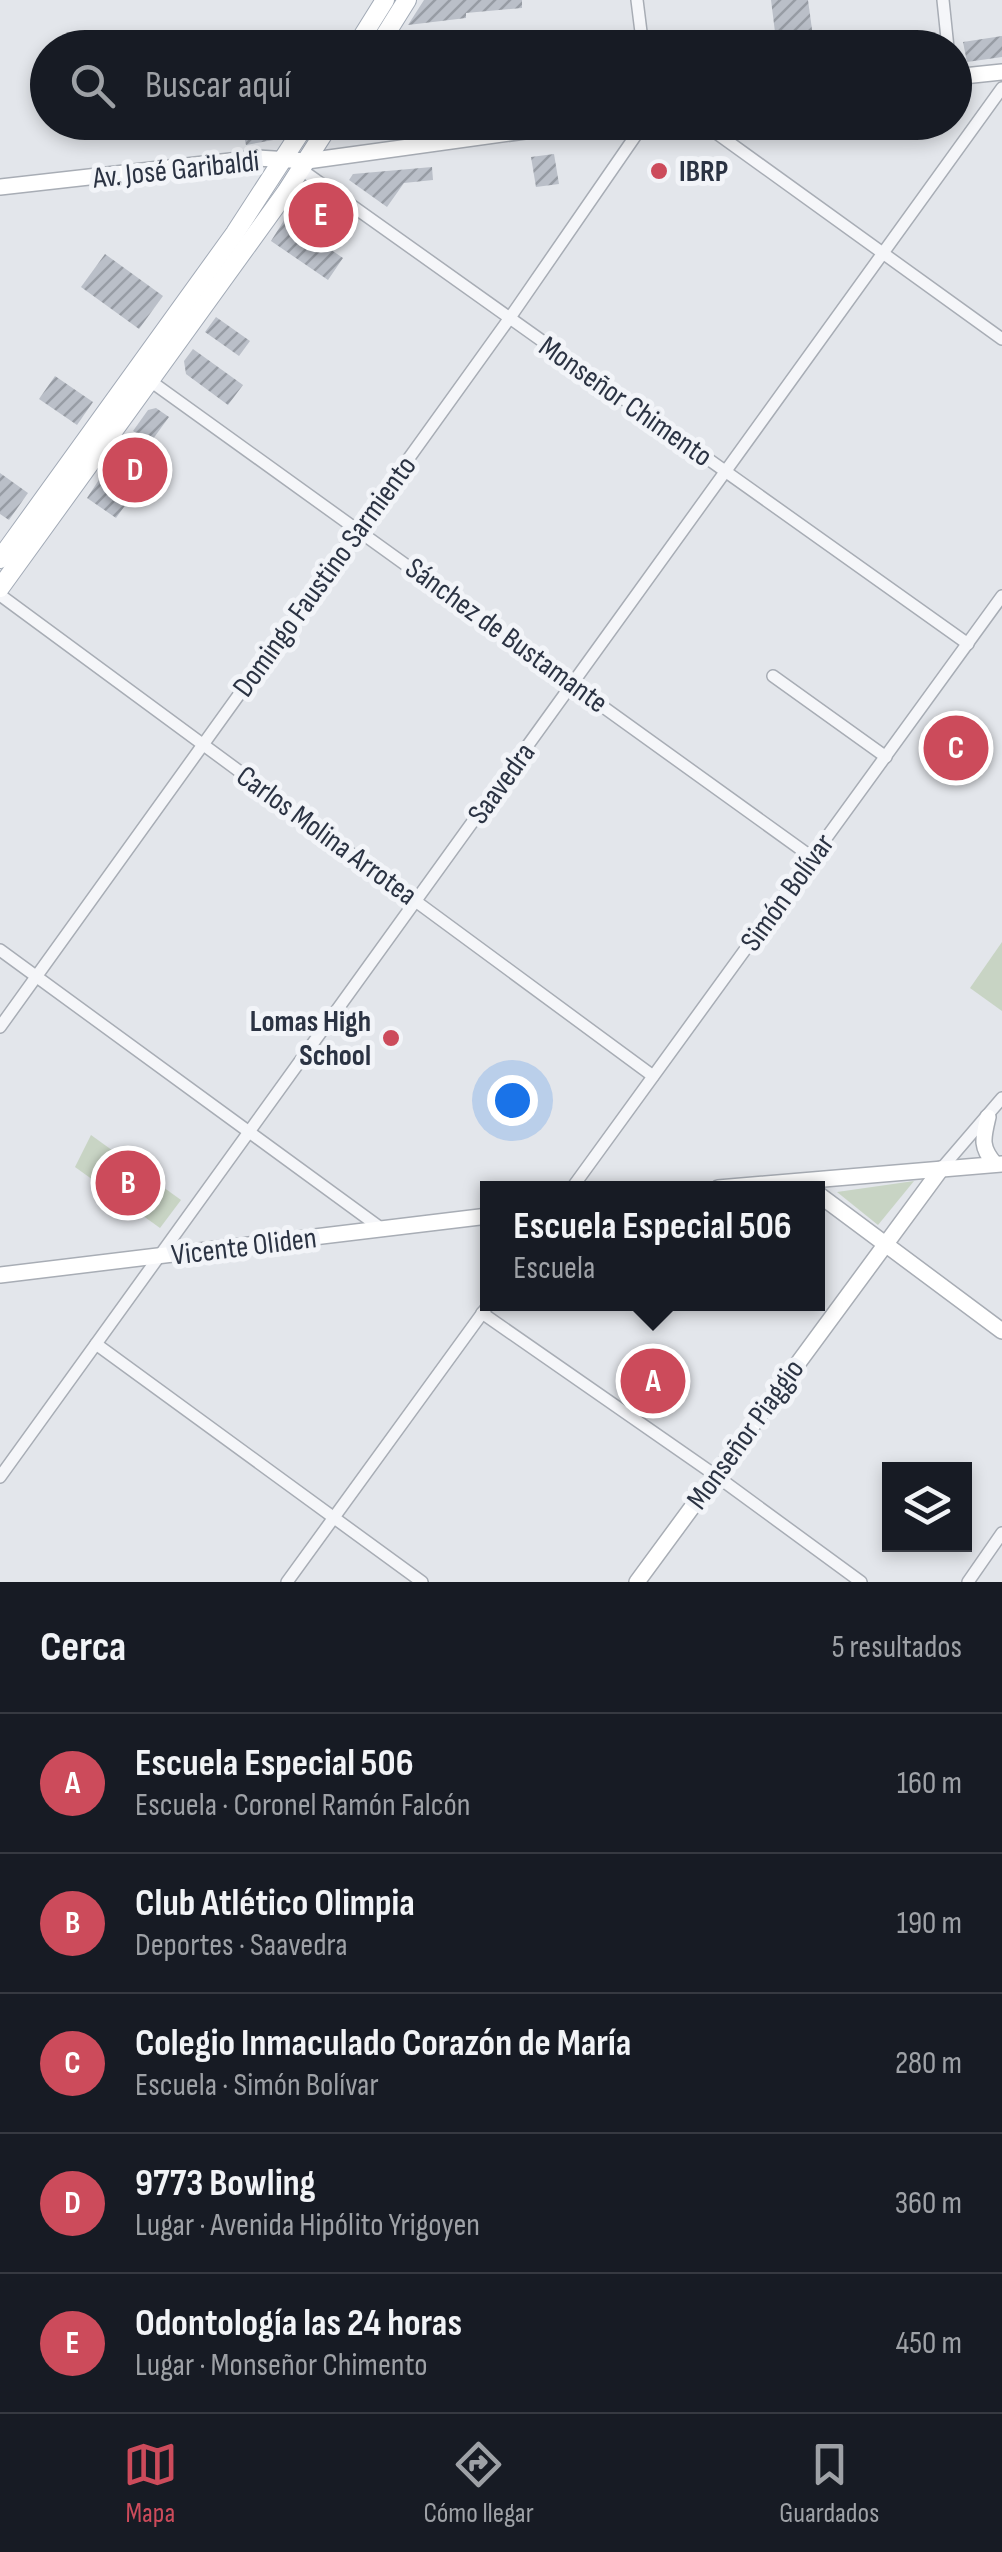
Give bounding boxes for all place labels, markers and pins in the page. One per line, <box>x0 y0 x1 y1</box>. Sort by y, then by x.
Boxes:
place label: IBRP <box>679 154 728 190</box>
marker: IBRP <box>648 160 670 182</box>
pin: E <box>288 178 354 252</box>
pin: D <box>102 432 168 508</box>
pin: C <box>924 710 988 786</box>
place label: Lomas High School <box>250 1004 371 1074</box>
marker: Lomas High School <box>380 1027 402 1049</box>
pin: B <box>96 1146 160 1220</box>
pin: A <box>620 1344 686 1418</box>

